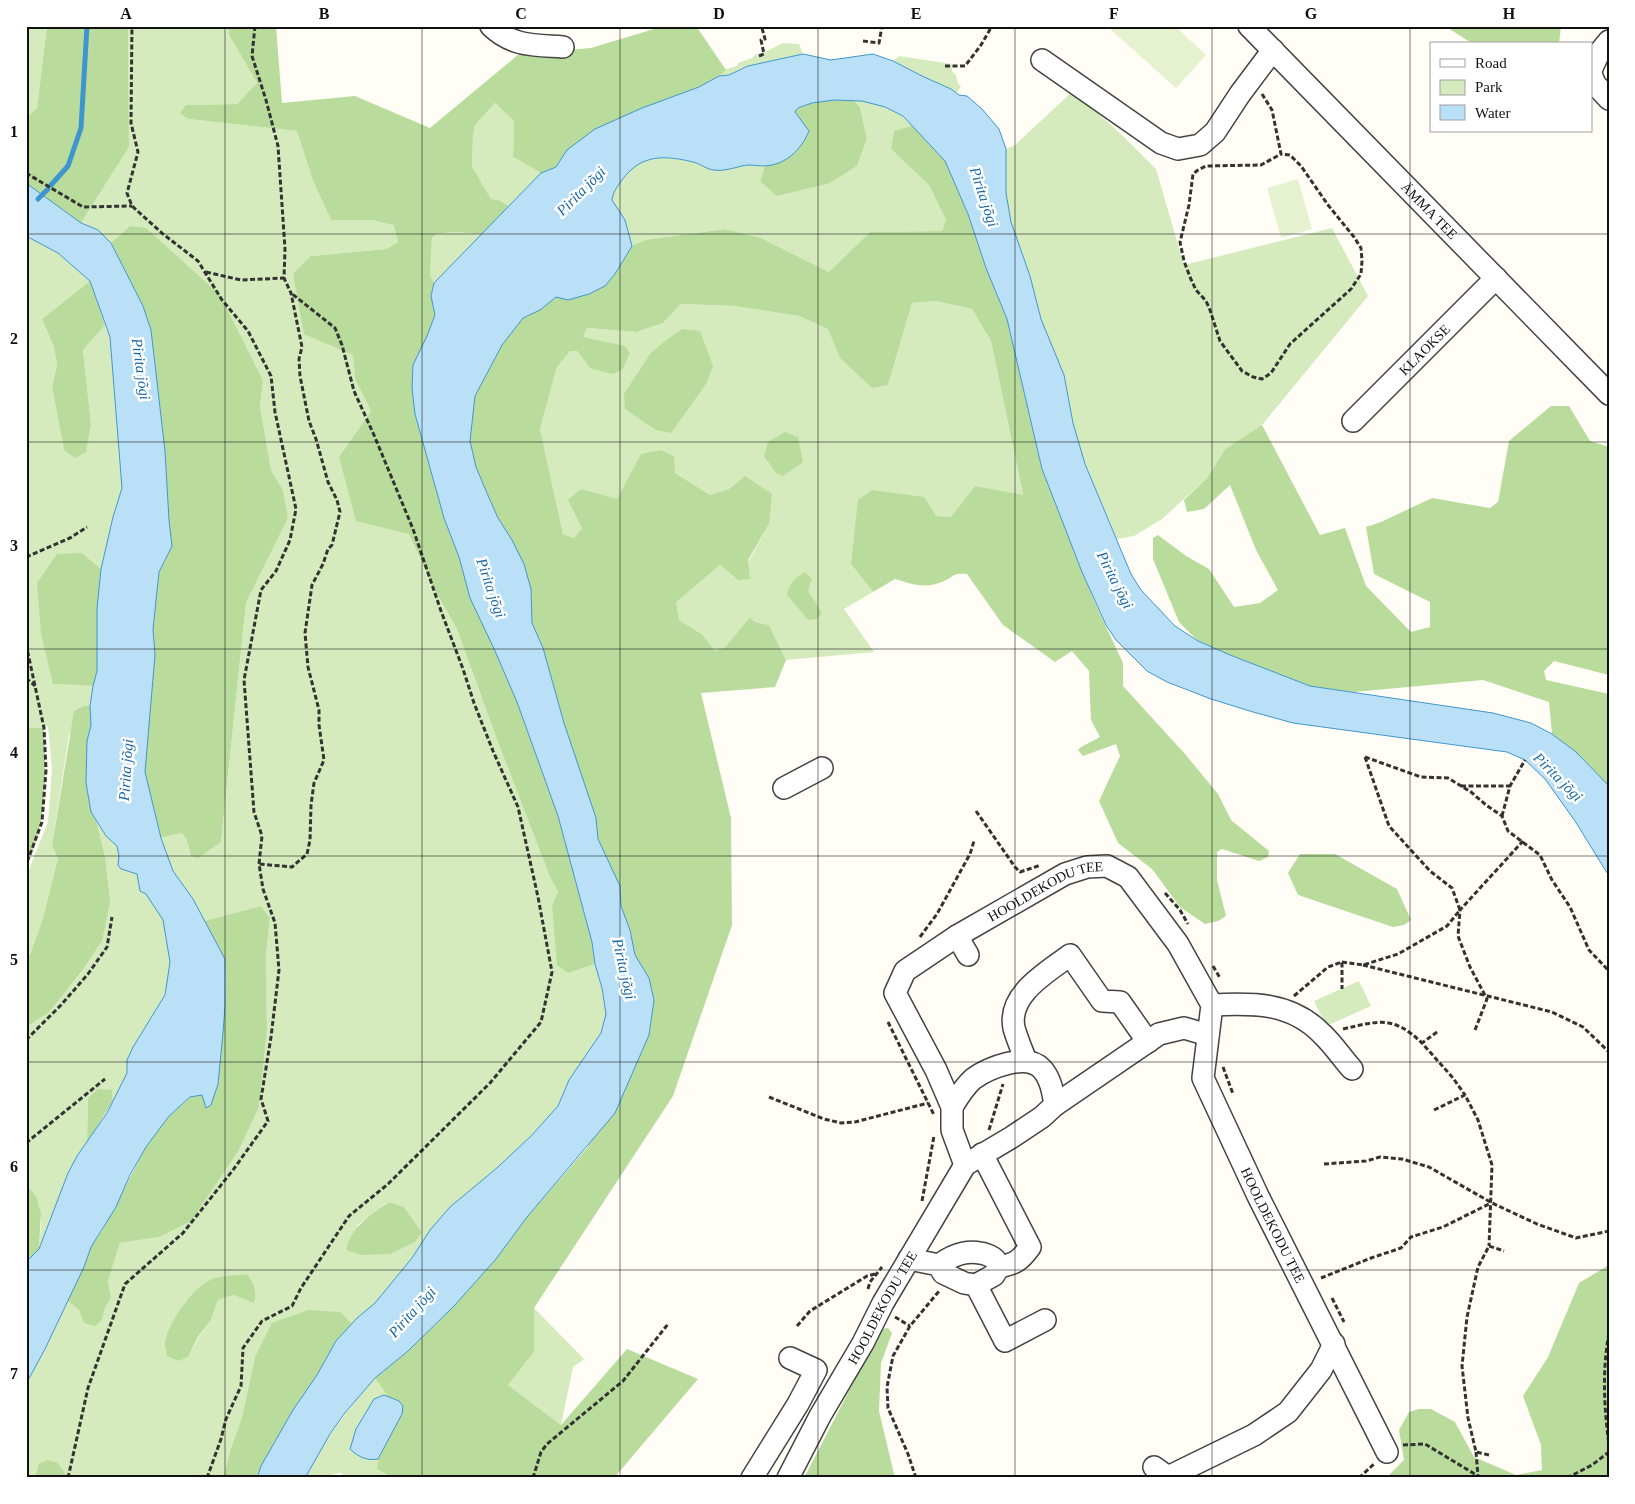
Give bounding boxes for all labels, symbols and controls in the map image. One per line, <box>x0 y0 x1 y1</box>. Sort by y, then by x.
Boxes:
text: A <box>120 5 132 22</box>
text: B <box>319 5 330 22</box>
text: C <box>515 5 527 22</box>
text: D <box>713 5 725 22</box>
text: E <box>911 5 921 22</box>
text: F <box>1109 5 1119 22</box>
text: G <box>1305 5 1318 22</box>
text: H <box>1503 5 1516 22</box>
legend <box>1430 42 1592 132</box>
text: Road <box>1475 55 1507 71</box>
text: Park <box>1475 79 1503 95</box>
text: Water <box>1475 105 1510 121</box>
text: 1 <box>10 123 18 140</box>
water label: Pirita jõgi <box>553 163 609 219</box>
water label: Pirita jõgi <box>966 164 1001 229</box>
street label: ÄMMA TEE <box>1398 178 1460 242</box>
street label: KLAOKSE <box>1396 321 1453 378</box>
text: 2 <box>10 330 18 347</box>
water label: Pirita jõgi <box>129 336 153 401</box>
text: 3 <box>10 537 18 554</box>
water label: Pirita jõgi <box>1093 548 1136 611</box>
water label: Pirita jõgi <box>473 555 509 620</box>
water label: Pirita jõgi <box>116 738 136 803</box>
text: 4 <box>10 744 18 761</box>
water label: Pirita jõgi <box>1530 749 1586 805</box>
street label: HOOLDEKODU TEE <box>985 859 1104 924</box>
water label: Pirita jõgi <box>609 936 639 1001</box>
text: 5 <box>10 951 18 968</box>
text: 6 <box>10 1158 18 1175</box>
street label: HOOLDEKODU TEE <box>1238 1165 1308 1285</box>
street label: HOOLDEKODU TEE <box>845 1248 920 1367</box>
water label: Pirita jõgi <box>385 1284 439 1341</box>
text: 7 <box>10 1365 18 1382</box>

